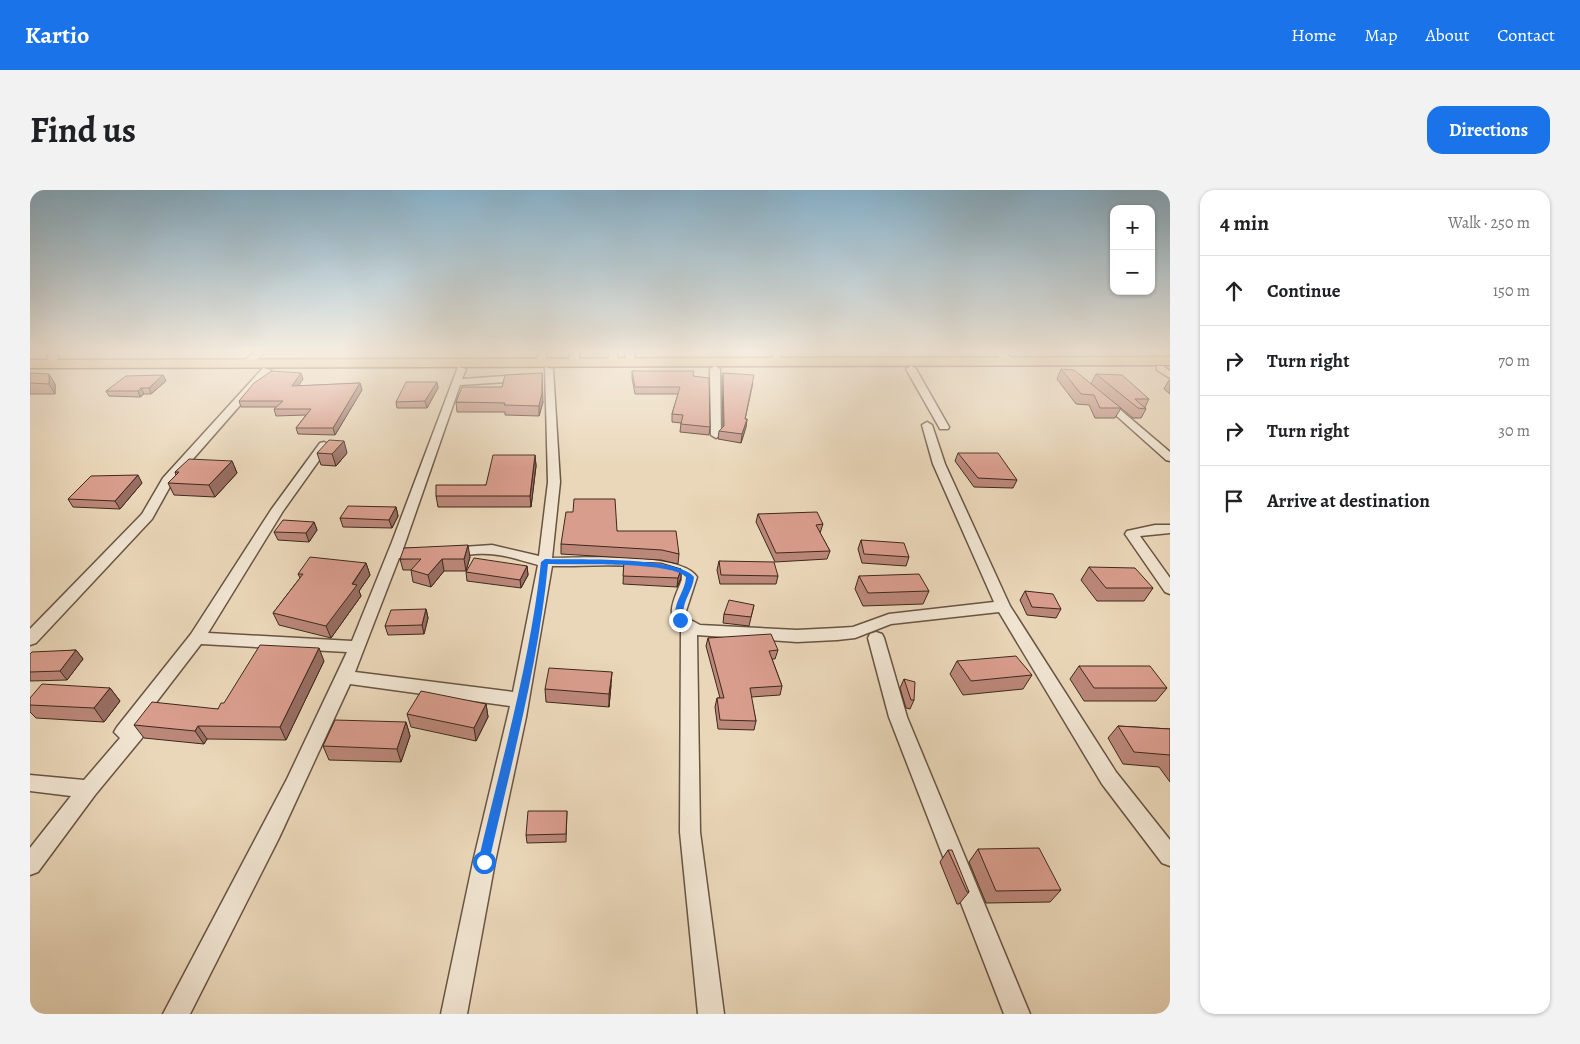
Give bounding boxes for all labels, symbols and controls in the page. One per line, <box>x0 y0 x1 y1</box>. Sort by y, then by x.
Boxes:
text: Kartio <box>25 19 89 51</box>
text: Home <box>1291 23 1336 47</box>
text: Map <box>1364 23 1397 47</box>
text: About <box>1425 23 1469 47</box>
text: Contact <box>1497 23 1555 47</box>
text: Find us <box>30 106 136 154</box>
button: Directions <box>1427 106 1550 154</box>
map controls <box>1110 205 1155 295</box>
button: + <box>1110 205 1155 250</box>
text: 4 min <box>1220 209 1269 237</box>
text: Walk · 250 m <box>1448 212 1530 234</box>
button: − <box>1110 250 1155 295</box>
icon: ahead <box>1220 277 1248 305</box>
text: Continue <box>1267 278 1341 304</box>
text: 150 m <box>1493 280 1530 302</box>
icon: right <box>1220 347 1248 375</box>
text: Turn right <box>1267 348 1349 374</box>
text: 70 m <box>1498 350 1530 372</box>
icon: right <box>1220 417 1248 445</box>
text: Turn right <box>1267 418 1349 444</box>
text: 30 m <box>1498 420 1530 442</box>
icon: arrive <box>1220 487 1248 515</box>
text: Arrive at destination <box>1267 488 1430 514</box>
route end <box>669 609 692 632</box>
route start <box>473 851 496 874</box>

